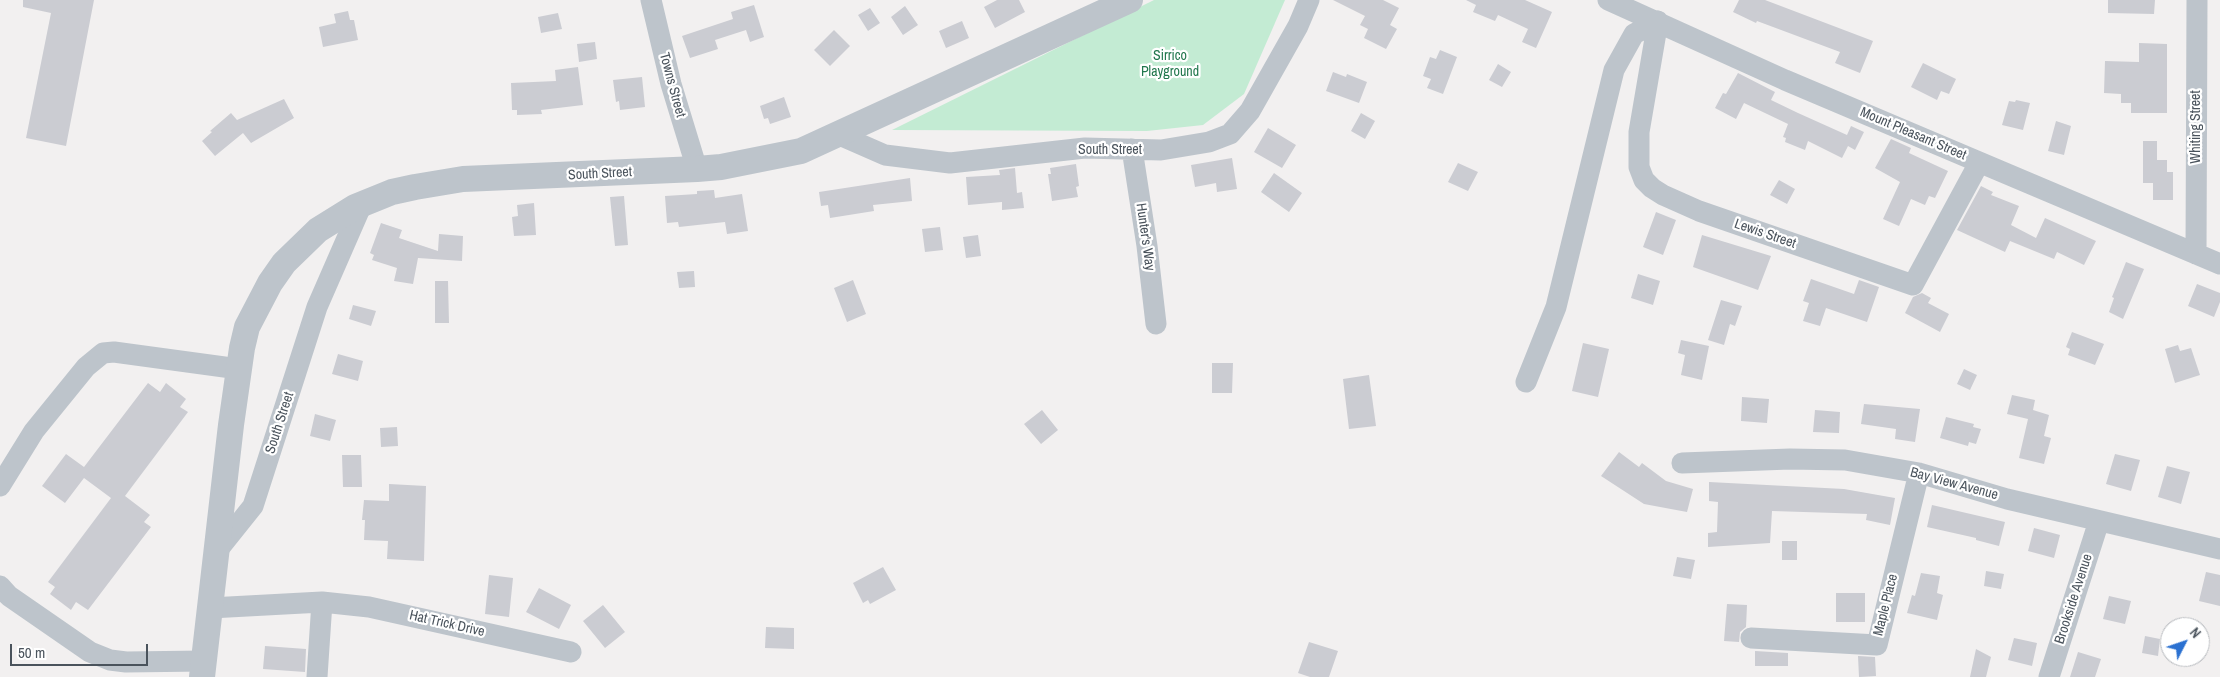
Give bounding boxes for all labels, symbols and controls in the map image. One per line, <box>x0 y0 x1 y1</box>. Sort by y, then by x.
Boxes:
park label: Sirrico Playground <box>1141 48 1199 80</box>
street label: Towns Street <box>655 51 689 119</box>
street label: Whiting Street <box>2188 90 2204 164</box>
street label: Mount Pleasant Street <box>1857 104 1969 164</box>
street label: South Street <box>1078 142 1142 158</box>
street label: South Street <box>568 164 632 184</box>
street label: Hunter's Way <box>1132 202 1158 272</box>
street label: Lewis Street <box>1732 216 1798 252</box>
street label: South Street <box>262 390 298 456</box>
street label: Bay View Avenue <box>1908 464 2000 504</box>
street label: Brookside Avenue <box>2052 552 2096 646</box>
street label: Maple Place <box>1870 572 1902 638</box>
street label: Hat Trick Drive <box>408 607 486 641</box>
north arrow <box>2160 617 2210 667</box>
text: N <box>2186 624 2205 642</box>
scale bar <box>12 634 150 666</box>
text: 50 m <box>18 642 45 663</box>

